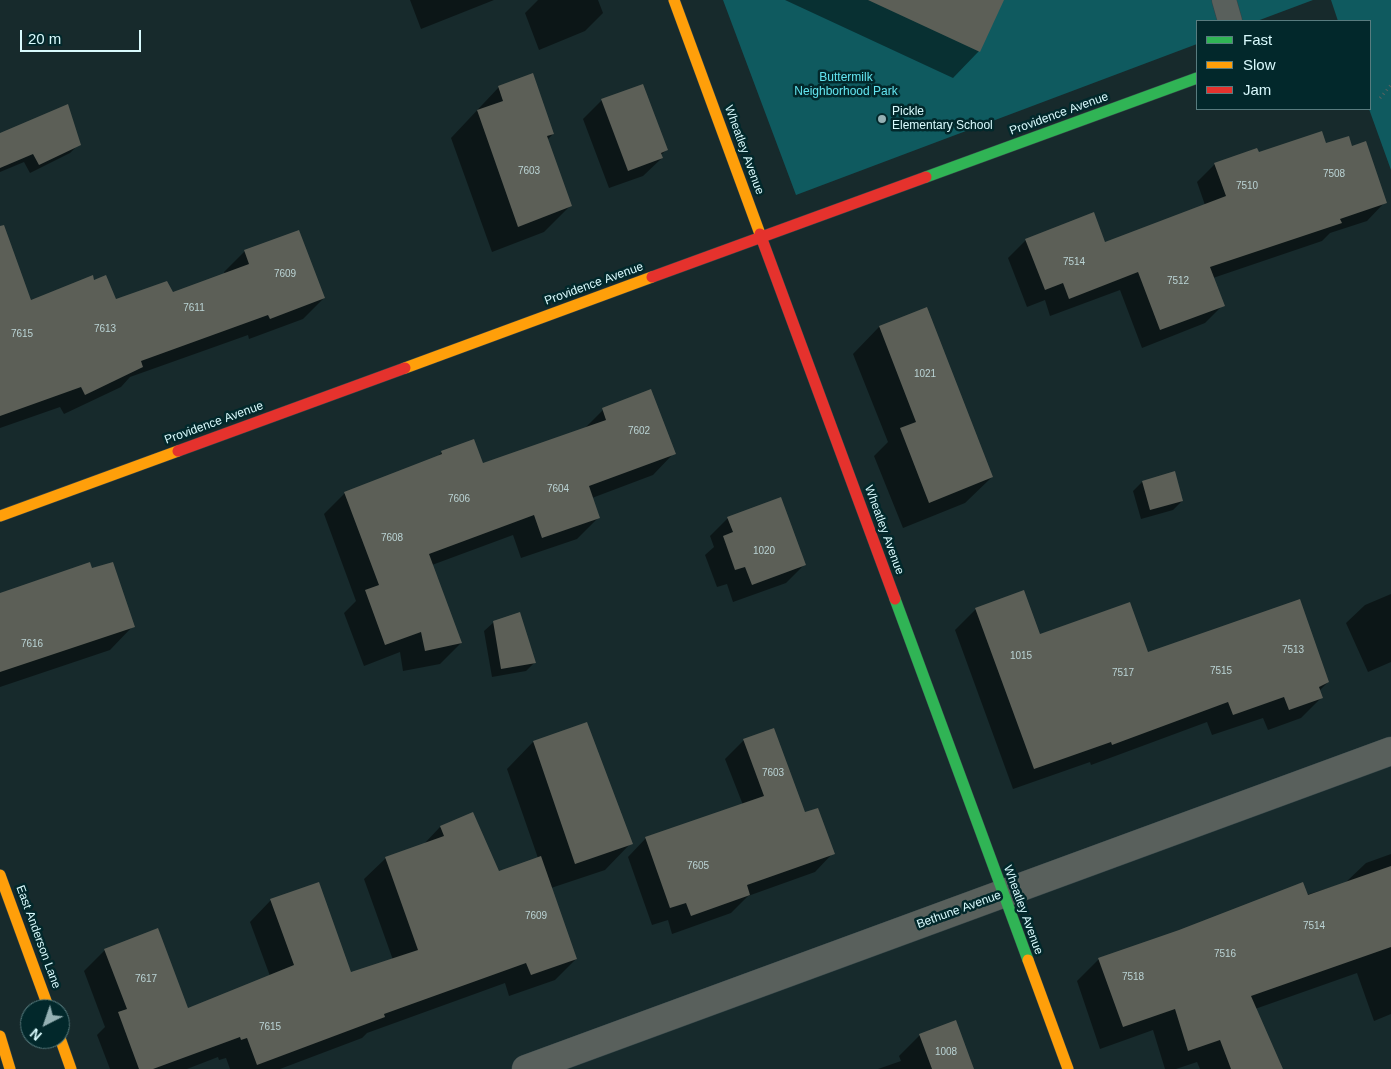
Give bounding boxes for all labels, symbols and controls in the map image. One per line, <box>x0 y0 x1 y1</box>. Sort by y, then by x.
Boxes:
scale bar <box>22 20 144 52</box>
legend <box>1196 20 1371 110</box>
text: 20 m <box>28 30 61 47</box>
text: Fast <box>1243 31 1272 48</box>
text: Slow <box>1243 56 1276 73</box>
park label: Buttermilk Neighborhood Park <box>794 71 898 99</box>
text: Jam <box>1243 81 1271 98</box>
street label: Providence Avenue <box>1008 89 1110 139</box>
street label: Wheatley Avenue <box>721 103 767 197</box>
place label: Pickle Elementary School <box>892 105 993 133</box>
marker: Pickle Elementary School <box>876 113 888 125</box>
house number: 7603 <box>518 165 540 177</box>
house number: 7508 <box>1323 168 1345 180</box>
house number: 7510 <box>1236 180 1258 192</box>
house number: 7514 <box>1063 256 1085 268</box>
street label: Providence Avenue <box>543 259 645 309</box>
house number: 7609 <box>274 268 296 280</box>
house number: 7512 <box>1167 275 1189 287</box>
house number: 7611 <box>183 302 205 314</box>
house number: 7613 <box>94 323 116 335</box>
house number: 7615 <box>11 328 33 340</box>
house number: 1021 <box>914 368 936 380</box>
street label: Providence Avenue <box>163 398 265 448</box>
house number: 7602 <box>628 425 650 437</box>
house number: 7604 <box>547 483 569 495</box>
street label: Wheatley Avenue <box>861 483 907 577</box>
house number: 7606 <box>448 493 470 505</box>
house number: 7608 <box>381 532 403 544</box>
house number: 1020 <box>753 545 775 557</box>
house number: 7616 <box>21 638 43 650</box>
house number: 7513 <box>1282 644 1304 656</box>
house number: 1015 <box>1010 650 1032 662</box>
house number: 7515 <box>1210 665 1232 677</box>
house number: 7517 <box>1112 667 1134 679</box>
house number: 7603 <box>762 767 784 779</box>
house number: 7605 <box>687 860 709 872</box>
street label: Wheatley Avenue <box>1000 863 1046 957</box>
street label: East Anderson Lane <box>13 883 63 991</box>
street label: Bethune Avenue <box>915 888 1003 932</box>
house number: 7609 <box>525 910 547 922</box>
house number: 7514 <box>1303 920 1325 932</box>
house number: 7516 <box>1214 948 1236 960</box>
house number: 7518 <box>1122 971 1144 983</box>
house number: 7617 <box>135 973 157 985</box>
north arrow <box>20 999 70 1049</box>
house number: 7615 <box>259 1021 281 1033</box>
text: N <box>27 1025 45 1044</box>
house number: 1008 <box>935 1046 957 1058</box>

